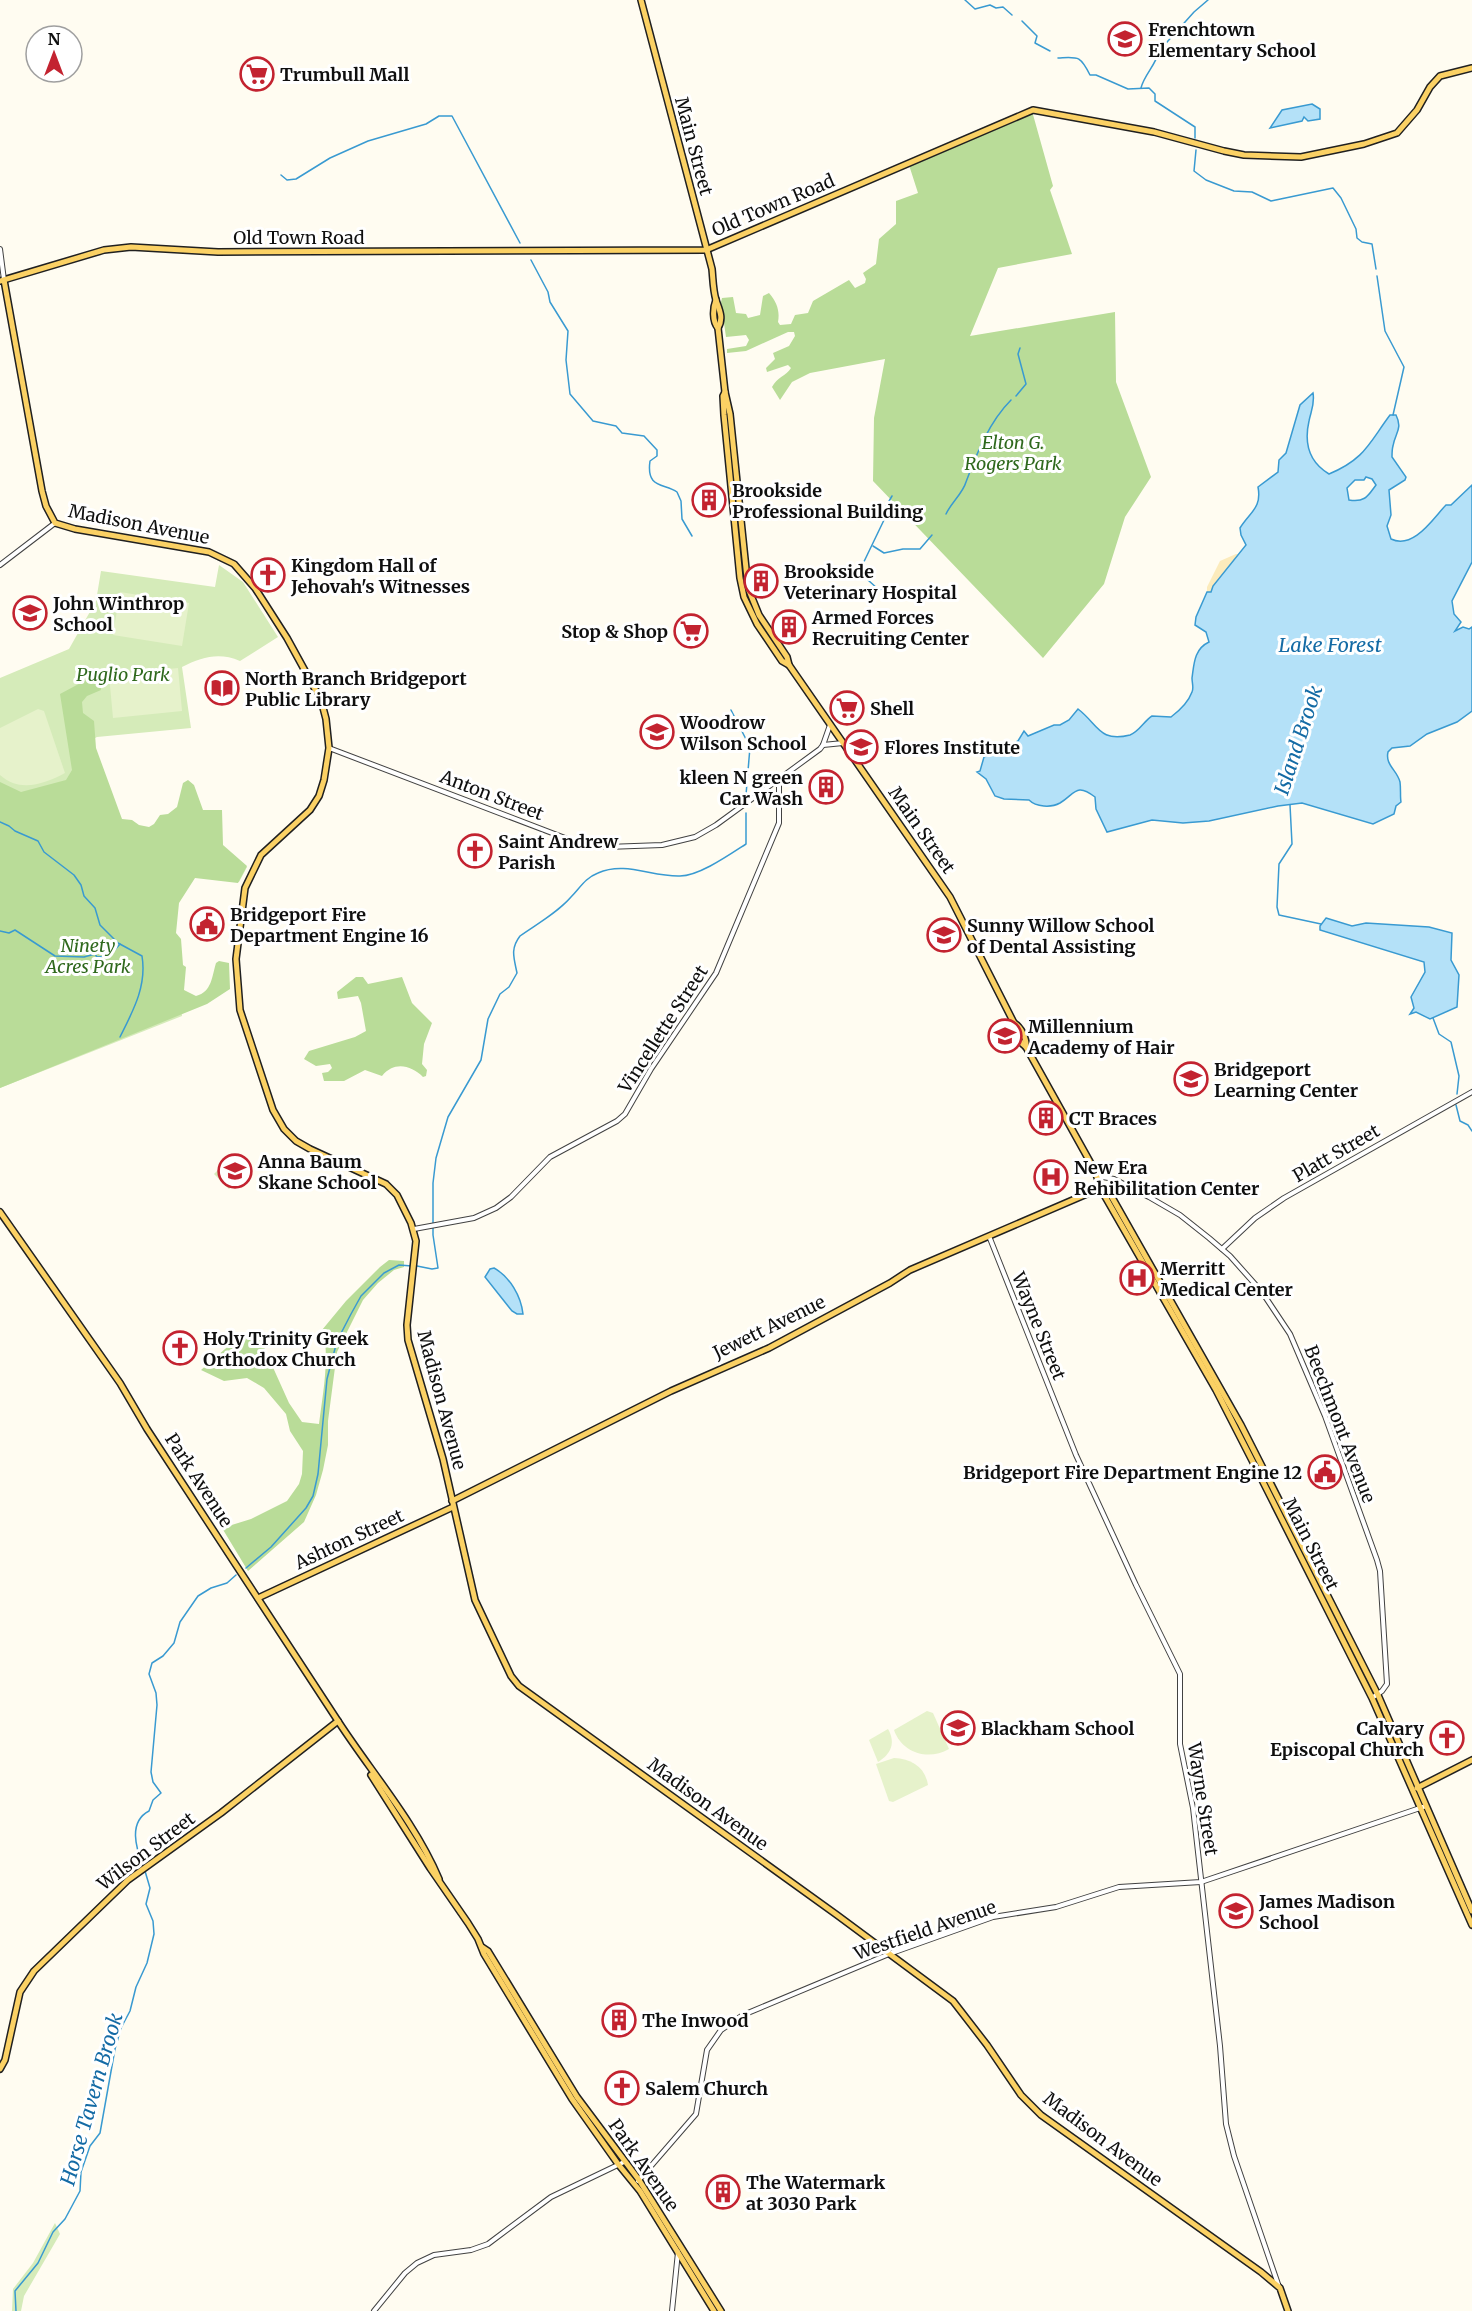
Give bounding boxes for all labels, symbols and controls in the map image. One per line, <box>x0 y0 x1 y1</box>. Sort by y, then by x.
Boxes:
place label: Frenchtown Elementary School <box>1148 18 1316 62</box>
school or university icon: Frenchtown Elementary School <box>1107 21 1143 57</box>
north arrow <box>24 24 84 84</box>
text: N <box>48 29 61 49</box>
supermarket icon: Trumbull Mall <box>239 56 275 92</box>
place label: Trumbull Mall <box>280 63 409 86</box>
street label: Main Street <box>670 94 718 198</box>
street label: Old Town Road <box>708 169 838 241</box>
street label: Old Town Road <box>233 226 365 249</box>
park label: Elton G. Rogers Park <box>964 431 1062 475</box>
place label: Brookside Professional Building <box>732 479 923 523</box>
building icon: Brookside Professional Building <box>691 482 727 518</box>
street label: Madison Avenue <box>67 499 211 549</box>
place label: Kingdom Hall of Jehovah's Witnesses <box>290 554 470 598</box>
church icon: Kingdom Hall of Jehovah's Witnesses <box>250 557 286 593</box>
place label: Brookside Veterinary Hospital <box>783 560 957 604</box>
building icon: Brookside Veterinary Hospital <box>743 563 779 599</box>
place label: John Winthrop School <box>52 592 184 636</box>
school or university icon: John Winthrop School <box>12 595 48 631</box>
place label: Armed Forces Recruiting Center <box>811 606 969 650</box>
building icon: Armed Forces Recruiting Center <box>771 609 807 645</box>
supermarket icon: Stop & Shop <box>673 613 709 649</box>
place label: Stop & Shop <box>561 620 668 643</box>
water label: Lake Forest <box>1278 632 1382 657</box>
park label: Puglio Park <box>76 663 170 686</box>
place label: North Branch Bridgeport Public Library <box>245 667 467 711</box>
library icon: North Branch Bridgeport Public Library <box>204 670 240 706</box>
water label: Island Brook <box>1269 682 1327 798</box>
supermarket icon: Shell <box>829 690 865 726</box>
place label: Shell <box>870 697 914 720</box>
place label: Woodrow Wilson School <box>679 711 807 755</box>
school or university icon: Woodrow Wilson School <box>639 714 675 750</box>
school or university icon: Flores Institute <box>843 729 879 765</box>
place label: Flores Institute <box>884 736 1020 759</box>
street label: Anton Street <box>436 764 547 825</box>
place label: kleen N green Car Wash <box>680 766 803 810</box>
building icon: kleen N green Car Wash <box>808 769 844 805</box>
street label: Main Street <box>884 782 960 878</box>
place label: Saint Andrew Parish <box>498 830 619 874</box>
church icon: Saint Andrew Parish <box>457 833 493 869</box>
place label: Bridgeport Fire Department Engine 16 <box>230 903 429 947</box>
public building icon: Bridgeport Fire Department Engine 16 <box>189 906 225 942</box>
place label: Sunny Willow School of Dental Assisting <box>967 914 1155 958</box>
school or university icon: Sunny Willow School of Dental Assisting <box>926 917 962 953</box>
park label: Ninety Acres Park <box>43 934 131 978</box>
street label: Vincellette Street <box>613 961 713 1098</box>
place label: Millennium Academy of Hair <box>1027 1015 1175 1059</box>
school or university icon: Millennium Academy of Hair <box>987 1018 1023 1054</box>
place label: Bridgeport Learning Center <box>1214 1058 1358 1102</box>
school or university icon: Bridgeport Learning Center <box>1173 1061 1209 1097</box>
building icon: CT Braces <box>1028 1100 1064 1136</box>
place label: CT Braces <box>1069 1107 1157 1130</box>
street label: Platt Street <box>1289 1119 1383 1187</box>
place label: Anna Baum Skane School <box>257 1150 377 1194</box>
school or university icon: Anna Baum Skane School <box>217 1153 253 1189</box>
place label: New Era Rehibilitation Center <box>1074 1156 1259 1200</box>
hospital icon: New Era Rehibilitation Center <box>1033 1159 1069 1195</box>
place label: Merritt Medical Center <box>1160 1257 1293 1301</box>
hospital icon: Merritt Medical Center <box>1119 1260 1155 1296</box>
street label: Wayne Street <box>1007 1268 1071 1383</box>
street label: Jewett Avenue <box>708 1290 829 1364</box>
place label: Holy Trinity Greek Orthodox Church <box>203 1327 369 1371</box>
street label: Madison Avenue <box>412 1328 472 1472</box>
church icon: Holy Trinity Greek Orthodox Church <box>162 1330 198 1366</box>
street label: Beechmont Avenue <box>1299 1342 1381 1506</box>
street label: Park Avenue <box>160 1429 238 1531</box>
public building icon: Bridgeport Fire Department Engine 12 <box>1307 1454 1343 1490</box>
place label: Bridgeport Fire Department Engine 12 <box>963 1461 1302 1484</box>
street label: Main Street <box>1278 1494 1344 1594</box>
street label: Ashton Street <box>290 1504 407 1575</box>
school or university icon: Blackham School <box>940 1710 976 1746</box>
place label: Blackham School <box>981 1717 1134 1740</box>
place label: Calvary Episcopal Church <box>1270 1717 1424 1761</box>
church icon: Calvary Episcopal Church <box>1429 1720 1465 1756</box>
street label: Wayne Street <box>1183 1740 1223 1857</box>
street label: Madison Avenue <box>643 1753 773 1855</box>
street label: Wilson Street <box>92 1807 199 1896</box>
place label: James Madison School <box>1258 1890 1395 1934</box>
school or university icon: James Madison School <box>1218 1893 1254 1929</box>
street label: Westfield Avenue <box>850 1895 999 1965</box>
building icon: The Inwood <box>601 2002 637 2038</box>
place label: The Inwood <box>642 2009 749 2032</box>
water label: Horse Tavern Brook <box>54 2010 128 2189</box>
church icon: Salem Church <box>604 2070 640 2106</box>
place label: Salem Church <box>645 2077 768 2100</box>
street label: Madison Avenue <box>1039 2087 1167 2191</box>
street label: Park Avenue <box>604 2114 684 2216</box>
place label: The Watermark at 3030 Park <box>746 2171 885 2215</box>
building icon: The Watermark at 3030 Park <box>705 2174 741 2210</box>

